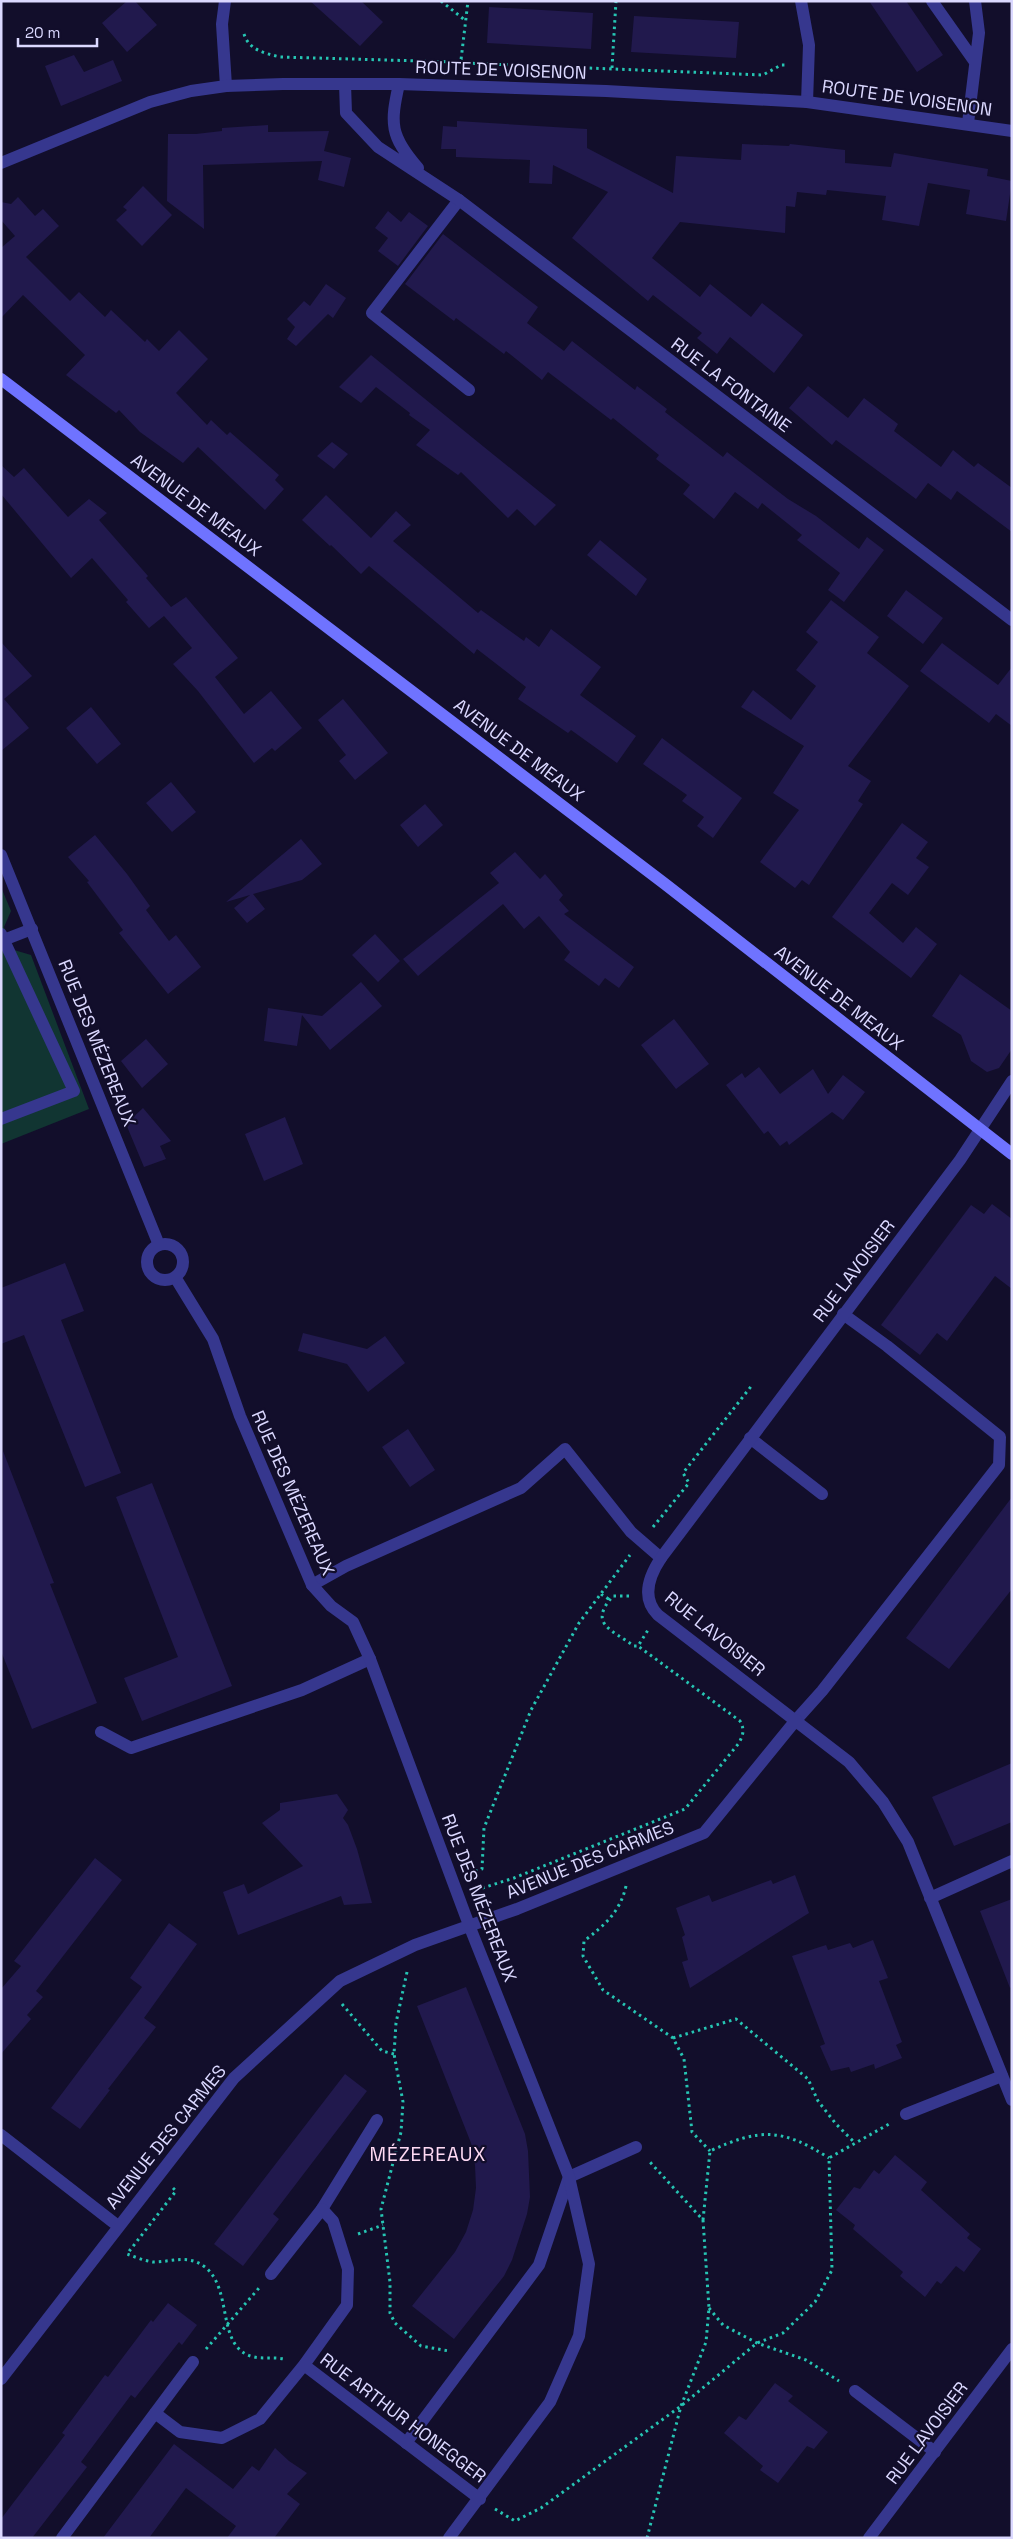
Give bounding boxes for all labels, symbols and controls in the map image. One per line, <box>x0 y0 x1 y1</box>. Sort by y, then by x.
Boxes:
scale bar <box>18 15 96 47</box>
text: 20 m <box>25 23 60 42</box>
street label: ROUTE DE VOISENON <box>415 55 587 84</box>
street label: ROUTE DE VOISENON <box>820 74 994 121</box>
street label: RUE LA FONTAINE <box>667 332 796 437</box>
street label: AVENUE DE MEAUX <box>127 448 266 561</box>
street label: AVENUE DE MEAUX <box>450 693 589 806</box>
street label: AVENUE DE MEAUX <box>770 940 908 1055</box>
street label: RUE DES MÉZEREAUX <box>53 956 141 1130</box>
street label: RUE LAVOISIER <box>808 1215 900 1327</box>
street label: RUE DES MÉZEREAUX <box>247 1407 340 1579</box>
street label: RUE LAVOISIER <box>660 1586 770 1681</box>
street label: RUE DES MÉZEREAUX <box>437 1811 522 1985</box>
street label: AVENUE DES CARMES <box>503 1815 677 1904</box>
street label: AVENUE DES CARMES <box>100 2060 231 2213</box>
district label: MÉZEREAUX <box>370 2142 486 2167</box>
street label: RUE ARTHUR HONEGGER <box>316 2348 491 2488</box>
street label: RUE LAVOISIER <box>881 2377 973 2489</box>

